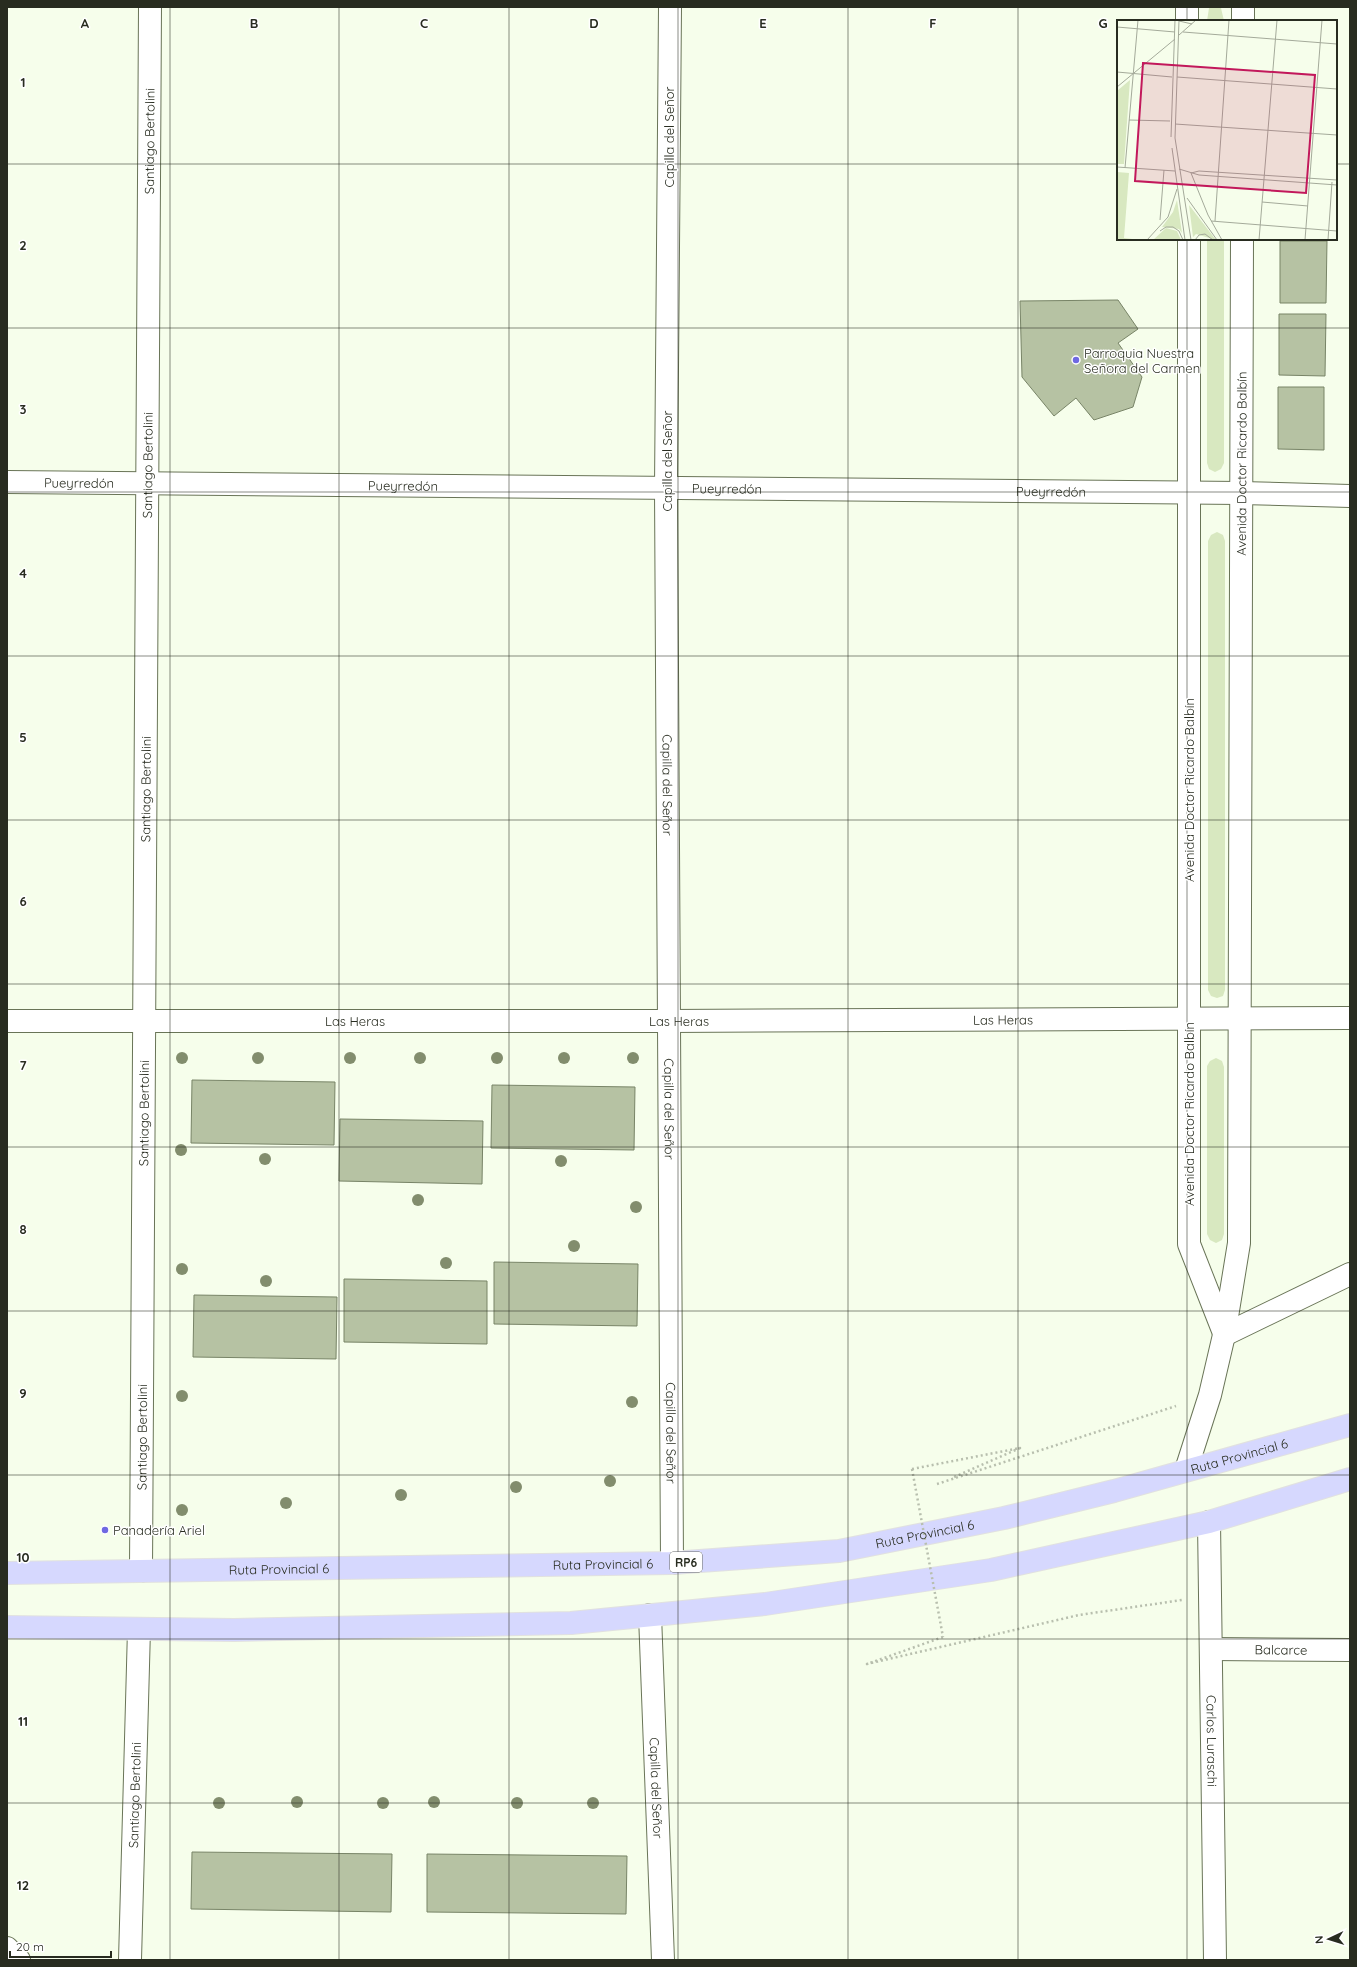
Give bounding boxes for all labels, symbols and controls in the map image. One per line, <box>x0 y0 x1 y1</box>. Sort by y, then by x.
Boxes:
text: A <box>81 15 90 31</box>
text: B <box>250 15 258 31</box>
text: C <box>420 15 428 31</box>
text: D <box>589 15 599 31</box>
text: E <box>759 15 767 31</box>
text: F <box>929 15 937 31</box>
text: G <box>1098 15 1108 31</box>
inset map <box>1117 20 1337 240</box>
text: 1 <box>20 74 26 90</box>
street label: Capilla del Señor <box>661 86 677 188</box>
street label: Santiago Bertolini <box>141 88 158 194</box>
text: 2 <box>19 237 27 253</box>
place label: Parroquia Nuestra Señora del Carmen <box>1084 345 1200 376</box>
marker: Parroquia Nuestra Señora del Carmen <box>1071 355 1081 365</box>
street label: Avenida Doctor Ricardo Balbín <box>1233 371 1250 556</box>
text: 3 <box>20 401 27 417</box>
street label: Capilla del Señor <box>659 410 675 512</box>
street label: Santiago Bertolini <box>139 412 156 518</box>
street label: Pueyrredón <box>44 474 114 491</box>
street label: Pueyrredón <box>368 477 438 494</box>
street label: Pueyrredón <box>692 480 762 497</box>
street label: Pueyrredón <box>1016 483 1086 500</box>
text: 4 <box>19 565 27 581</box>
street label: Avenida Doctor Ricardo Balbín <box>1181 698 1197 882</box>
text: 5 <box>19 729 27 745</box>
street label: Capilla del Señor <box>659 734 676 836</box>
street label: Santiago Bertolini <box>137 736 154 842</box>
text: 6 <box>19 893 27 909</box>
street label: Las Heras <box>973 1011 1033 1028</box>
street label: Las Heras <box>325 1013 385 1029</box>
street label: Las Heras <box>649 1013 709 1029</box>
street label: Avenida Doctor Ricardo Balbín <box>1181 1022 1197 1206</box>
text: 7 <box>19 1057 27 1073</box>
street label: Capilla del Señor <box>661 1058 678 1160</box>
street label: Santiago Bertolini <box>135 1060 152 1166</box>
text: 8 <box>19 1221 27 1237</box>
street label: Capilla del Señor <box>663 1382 680 1484</box>
street label: Santiago Bertolini <box>133 1384 150 1490</box>
text: 9 <box>19 1385 27 1401</box>
street label: Ruta Provincial 6 <box>1189 1435 1290 1477</box>
street label: Ruta Provincial 6 <box>874 1516 976 1552</box>
place label: Panadería Ariel <box>113 1522 205 1538</box>
marker: Panadería Ariel <box>100 1525 110 1535</box>
text: 10 <box>16 1549 30 1565</box>
road number: RP6 <box>670 1552 702 1572</box>
street label: Ruta Provincial 6 <box>553 1555 653 1573</box>
street label: Ruta Provincial 6 <box>229 1560 329 1578</box>
street label: Balcarce <box>1255 1641 1307 1658</box>
street label: Carlos Luraschi <box>1203 1695 1221 1787</box>
text: 11 <box>18 1713 28 1729</box>
street label: Capilla del Señor <box>647 1737 666 1839</box>
street label: Santiago Bertolini <box>125 1742 144 1848</box>
text: 12 <box>17 1877 29 1893</box>
north arrow <box>1309 1919 1349 1959</box>
scale bar <box>10 1933 111 1959</box>
text: N <box>1312 1935 1326 1944</box>
text: 20 m <box>16 1939 44 1954</box>

